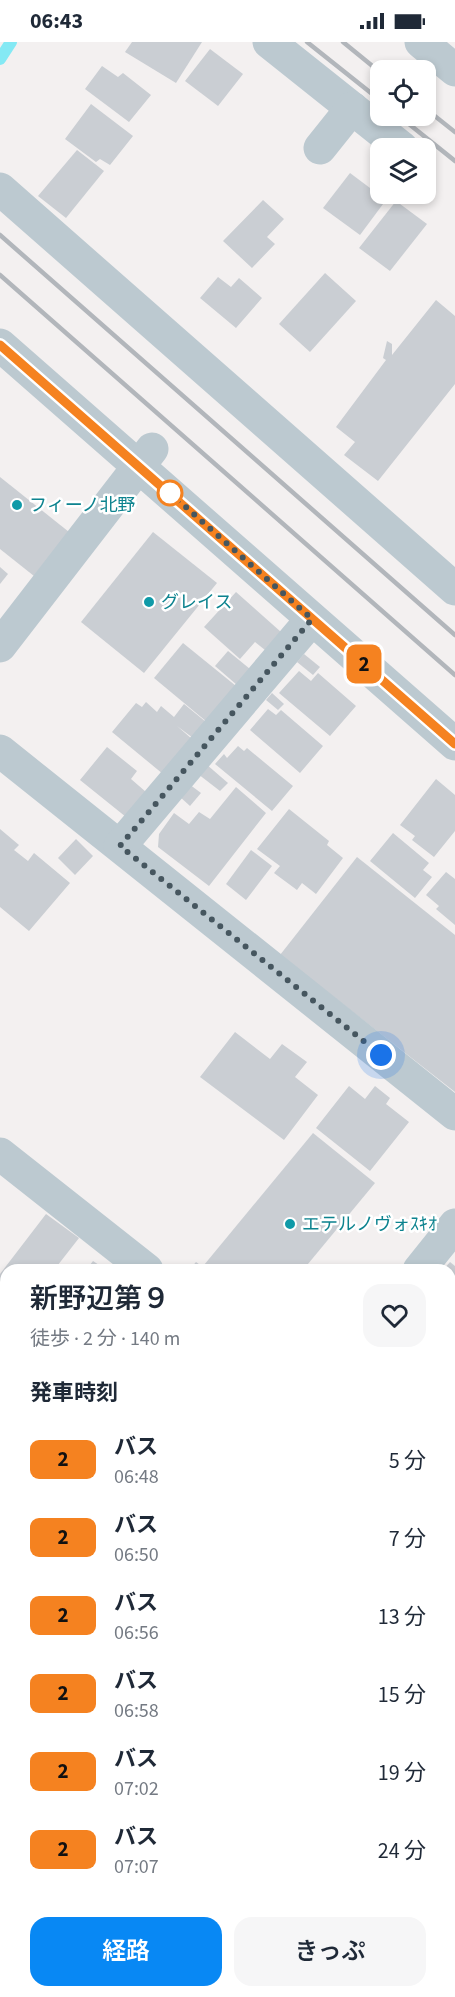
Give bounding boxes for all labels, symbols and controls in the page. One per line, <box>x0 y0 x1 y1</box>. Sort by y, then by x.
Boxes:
text: 06:43 <box>30 5 83 37</box>
map controls <box>370 60 436 204</box>
button: locate <box>370 60 436 126</box>
button: layers <box>370 138 436 204</box>
unlabelled marker <box>157 480 183 506</box>
place label: フィーノ北野 <box>29 493 136 518</box>
marker: フィーノ北野 <box>10 498 24 512</box>
place label: グレイス <box>161 590 232 615</box>
marker: グレイス <box>142 595 156 609</box>
line badge: 2 <box>344 644 383 684</box>
text: 2 <box>358 649 370 679</box>
your location <box>366 1040 396 1070</box>
place label: エテルノヴォｽｷｵ <box>302 1212 437 1237</box>
marker: エテルノヴォｽｷｵ <box>283 1217 297 1231</box>
text: 新野辺第９ <box>30 1279 170 1319</box>
button: heart <box>363 1284 426 1347</box>
text: 徒歩 · 2 分 · 140 m <box>30 1325 180 1353</box>
text: 発車時刻 <box>30 1377 118 1409</box>
text: バス <box>114 1431 158 1463</box>
text: 2 <box>57 1444 69 1474</box>
text: 5 分 <box>389 1445 426 1477</box>
text: 06:48 <box>114 1463 159 1491</box>
text: バス <box>114 1509 158 1541</box>
text: 2 <box>57 1522 69 1552</box>
text: 7 分 <box>389 1523 426 1555</box>
text: 06:50 <box>114 1541 159 1569</box>
text: バス <box>114 1587 158 1619</box>
text: 2 <box>57 1600 69 1630</box>
text: 13 分 <box>378 1601 426 1633</box>
text: 06:56 <box>114 1619 159 1647</box>
text: バス <box>114 1665 158 1697</box>
text: 2 <box>57 1678 69 1708</box>
text: 15 分 <box>378 1679 426 1711</box>
text: 06:58 <box>114 1697 159 1725</box>
text: バス <box>114 1743 158 1775</box>
text: 2 <box>57 1756 69 1786</box>
text: 19 分 <box>378 1757 426 1789</box>
text: 07:02 <box>114 1775 159 1803</box>
text: バス <box>114 1821 158 1853</box>
text: 2 <box>57 1834 69 1864</box>
text: 24 分 <box>378 1835 426 1867</box>
text: 07:07 <box>114 1853 159 1881</box>
button: 経路 <box>30 1917 222 1986</box>
button: きっぷ <box>234 1917 426 1986</box>

